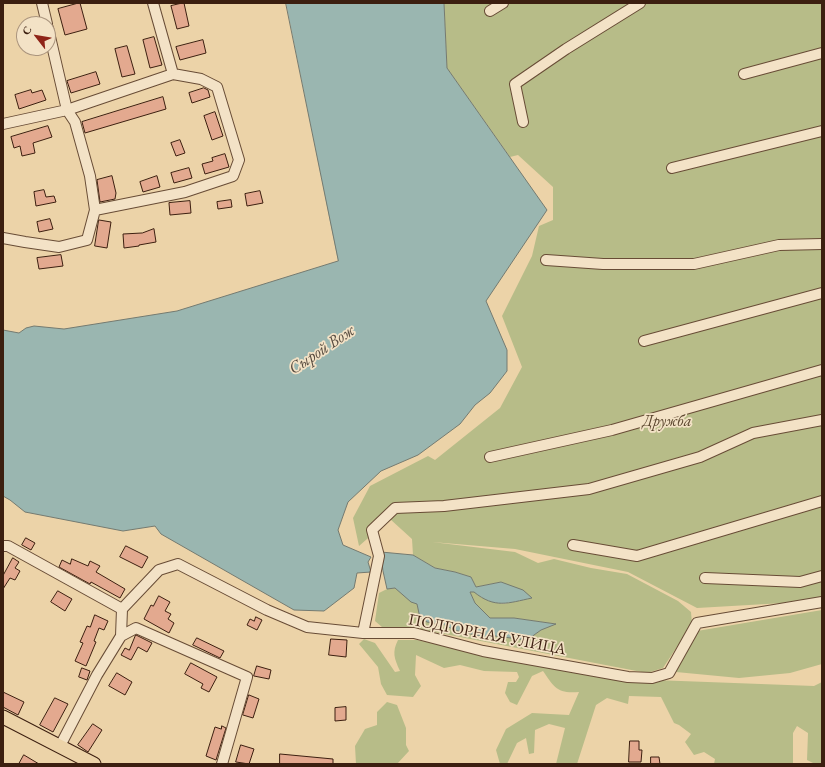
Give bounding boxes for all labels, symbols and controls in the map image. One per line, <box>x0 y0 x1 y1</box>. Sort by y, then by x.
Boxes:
north arrow <box>16 16 56 56</box>
text: С <box>19 23 35 37</box>
water label: Сырой Вож <box>285 321 359 379</box>
park label: Дружба <box>642 412 692 432</box>
street label: ПОДГОРНАЯ УЛИЦА <box>407 610 567 660</box>

